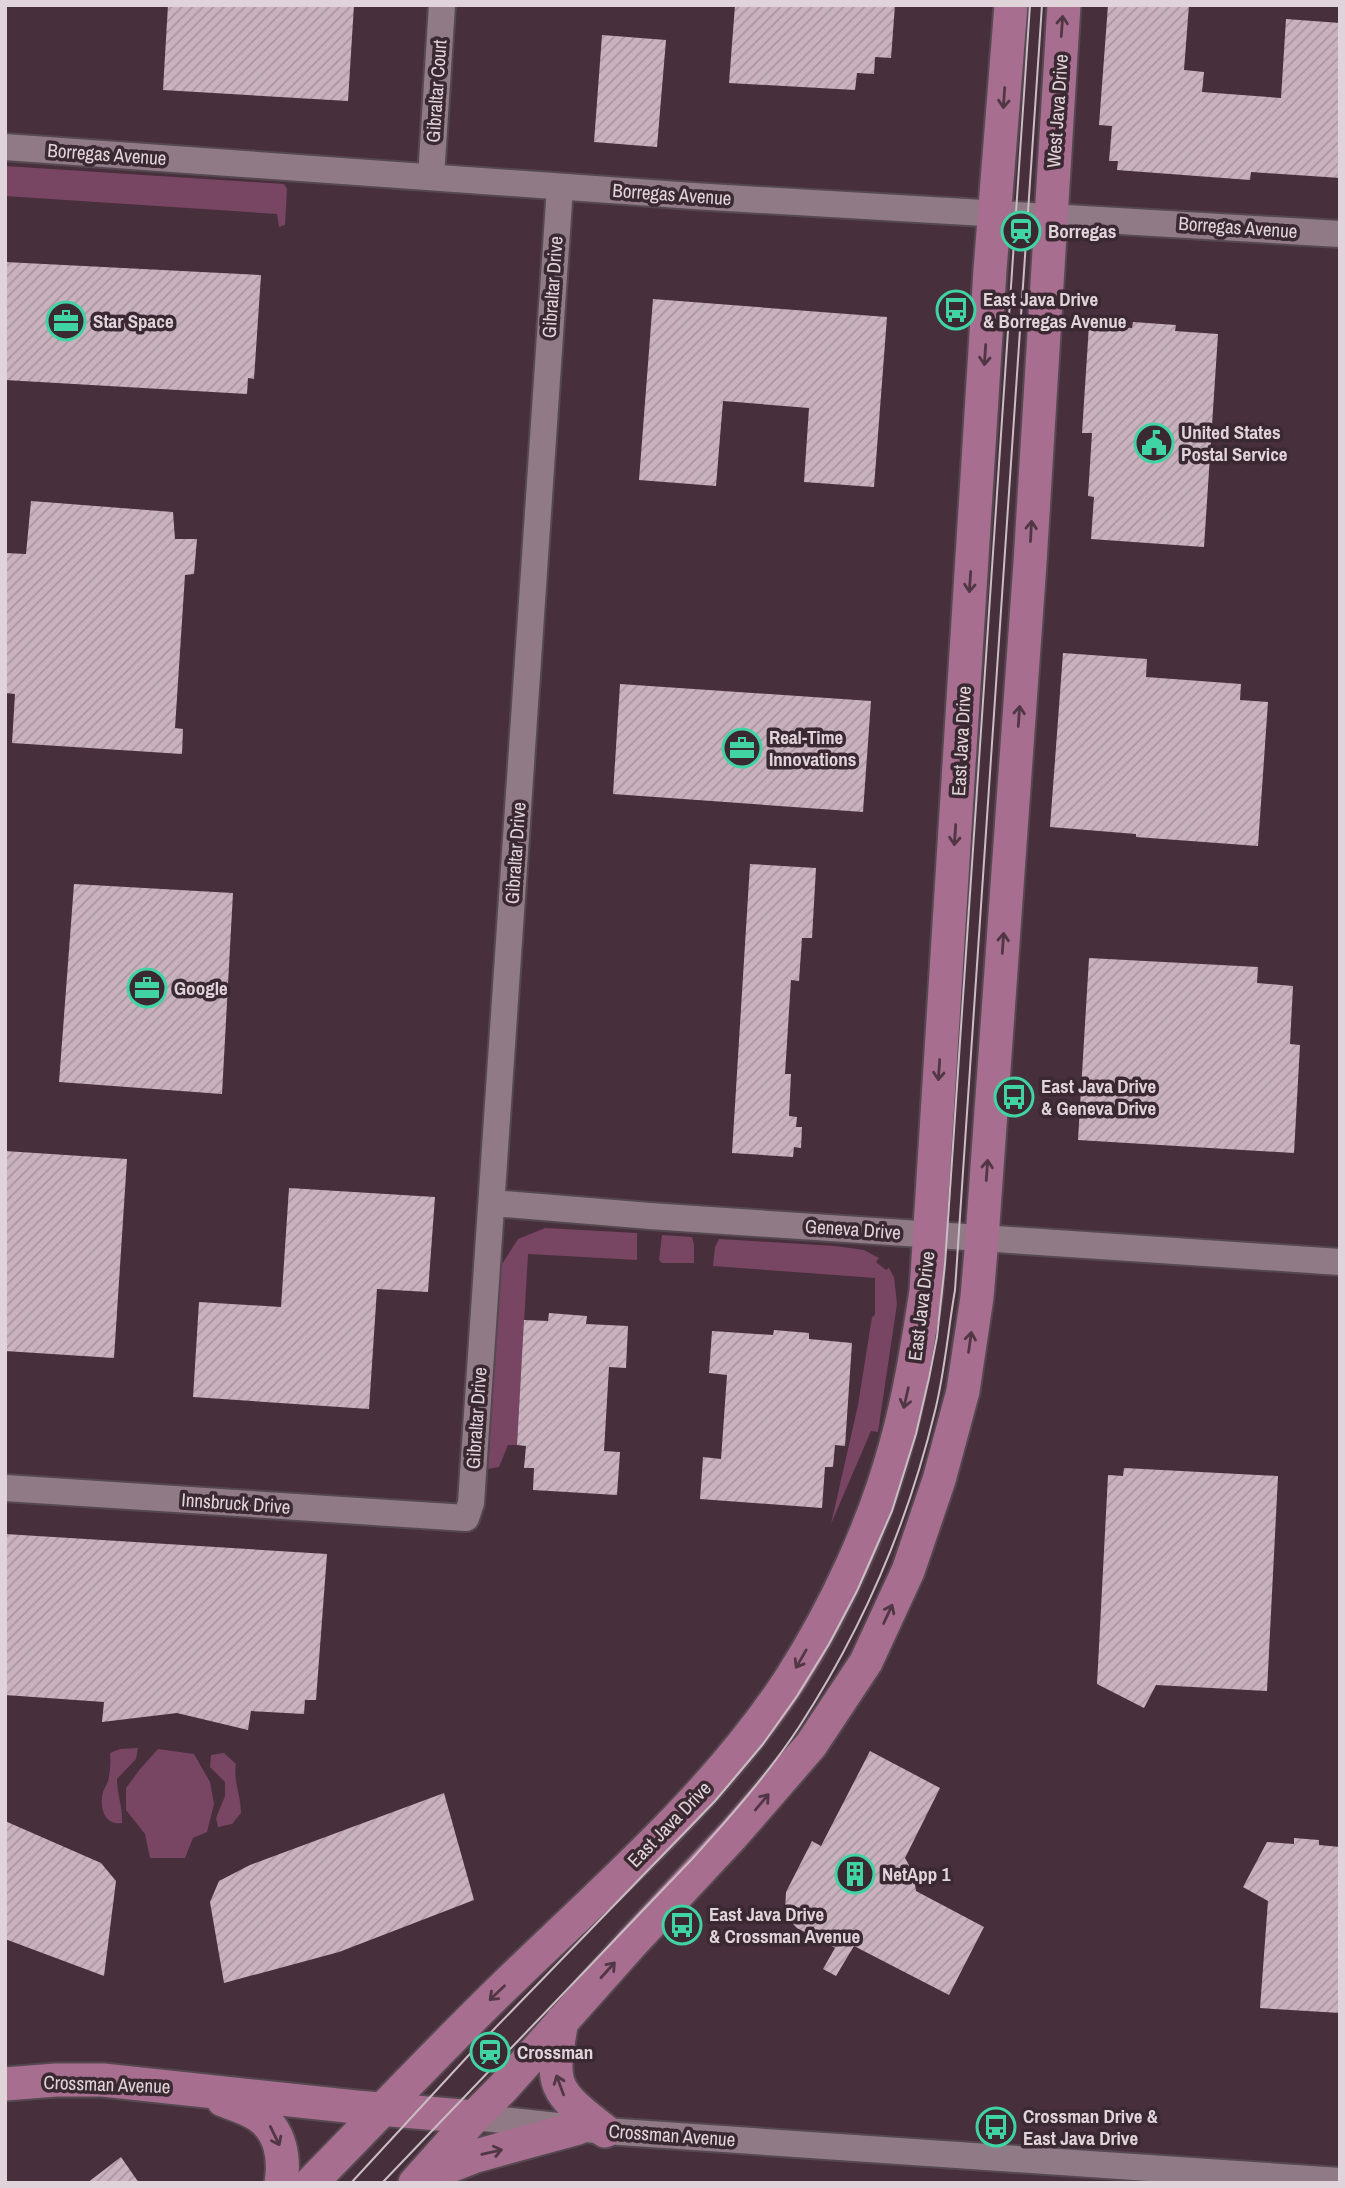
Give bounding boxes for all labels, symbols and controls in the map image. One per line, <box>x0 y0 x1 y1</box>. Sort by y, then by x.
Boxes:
one-way arrow <box>1056 15 1069 38</box>
street label: Gibraltar Court <box>419 38 453 143</box>
street label: West Java Drive <box>1040 53 1074 169</box>
one-way arrow <box>997 86 1010 109</box>
street label: Borregas Avenue <box>47 137 167 171</box>
street label: Borregas Avenue <box>612 177 732 211</box>
station icon: Borregas <box>1000 210 1042 252</box>
street label: Borregas Avenue <box>1178 210 1298 244</box>
place label: Borregas <box>1048 218 1116 244</box>
street label: Gibraltar Drive <box>535 235 569 339</box>
place label: East Java Drive & Borregas Avenue <box>983 286 1127 334</box>
bus stop icon: East Java Drive & Borregas Avenue <box>935 289 977 331</box>
office icon: Star Space <box>45 300 87 342</box>
place label: Star Space <box>93 308 174 334</box>
one-way arrow <box>978 344 991 366</box>
place label: United States Postal Service <box>1181 419 1288 467</box>
public building icon: United States Postal Service <box>1133 422 1175 464</box>
one-way arrow <box>1025 519 1038 542</box>
one-way arrow <box>964 571 977 594</box>
street label: East Java Drive <box>945 685 977 797</box>
one-way arrow <box>1013 705 1026 727</box>
place label: Real-Time Innovations <box>769 724 856 772</box>
office icon: Real-Time Innovations <box>721 727 763 769</box>
street label: Gibraltar Drive <box>498 801 532 905</box>
one-way arrow <box>948 823 961 846</box>
one-way arrow <box>997 932 1010 954</box>
office icon: Google <box>126 967 168 1009</box>
place label: Google <box>174 975 228 1001</box>
one-way arrow <box>932 1058 945 1081</box>
place label: East Java Drive & Geneva Drive <box>1041 1073 1157 1121</box>
bus stop icon: East Java Drive & Geneva Drive <box>993 1076 1035 1118</box>
one-way arrow <box>981 1159 994 1181</box>
street label: Geneva Drive <box>804 1213 902 1245</box>
street label: East Java Drive <box>901 1250 941 1362</box>
one-way arrow <box>964 1331 977 1354</box>
street label: Gibraltar Drive <box>459 1366 493 1470</box>
one-way arrow <box>899 1387 912 1409</box>
street label: Innsbruck Drive <box>181 1486 291 1520</box>
one-way arrow <box>881 1604 895 1625</box>
one-way arrow <box>794 1648 808 1668</box>
street label: East Java Drive <box>621 1775 717 1873</box>
one-way arrow <box>754 1794 769 1812</box>
building icon: NetApp 1 <box>834 1853 876 1895</box>
place label: NetApp 1 <box>882 1861 951 1887</box>
place label: East Java Drive & Crossman Avenue <box>709 1901 861 1949</box>
bus stop icon: East Java Drive & Crossman Avenue <box>661 1904 703 1946</box>
one-way arrow <box>600 1961 616 1979</box>
one-way arrow <box>489 1984 506 2001</box>
station icon: Crossman <box>469 2031 511 2073</box>
place label: Crossman <box>517 2039 593 2065</box>
street label: Crossman Avenue <box>43 2069 171 2099</box>
one-way arrow <box>553 2074 565 2096</box>
place label: Crossman Drive & East Java Drive <box>1023 2103 1158 2151</box>
bus stop icon: Crossman Drive & East Java Drive <box>975 2106 1017 2148</box>
street label: Crossman Avenue <box>608 2118 736 2152</box>
one-way arrow <box>269 2125 282 2146</box>
one-way arrow <box>480 2145 503 2158</box>

